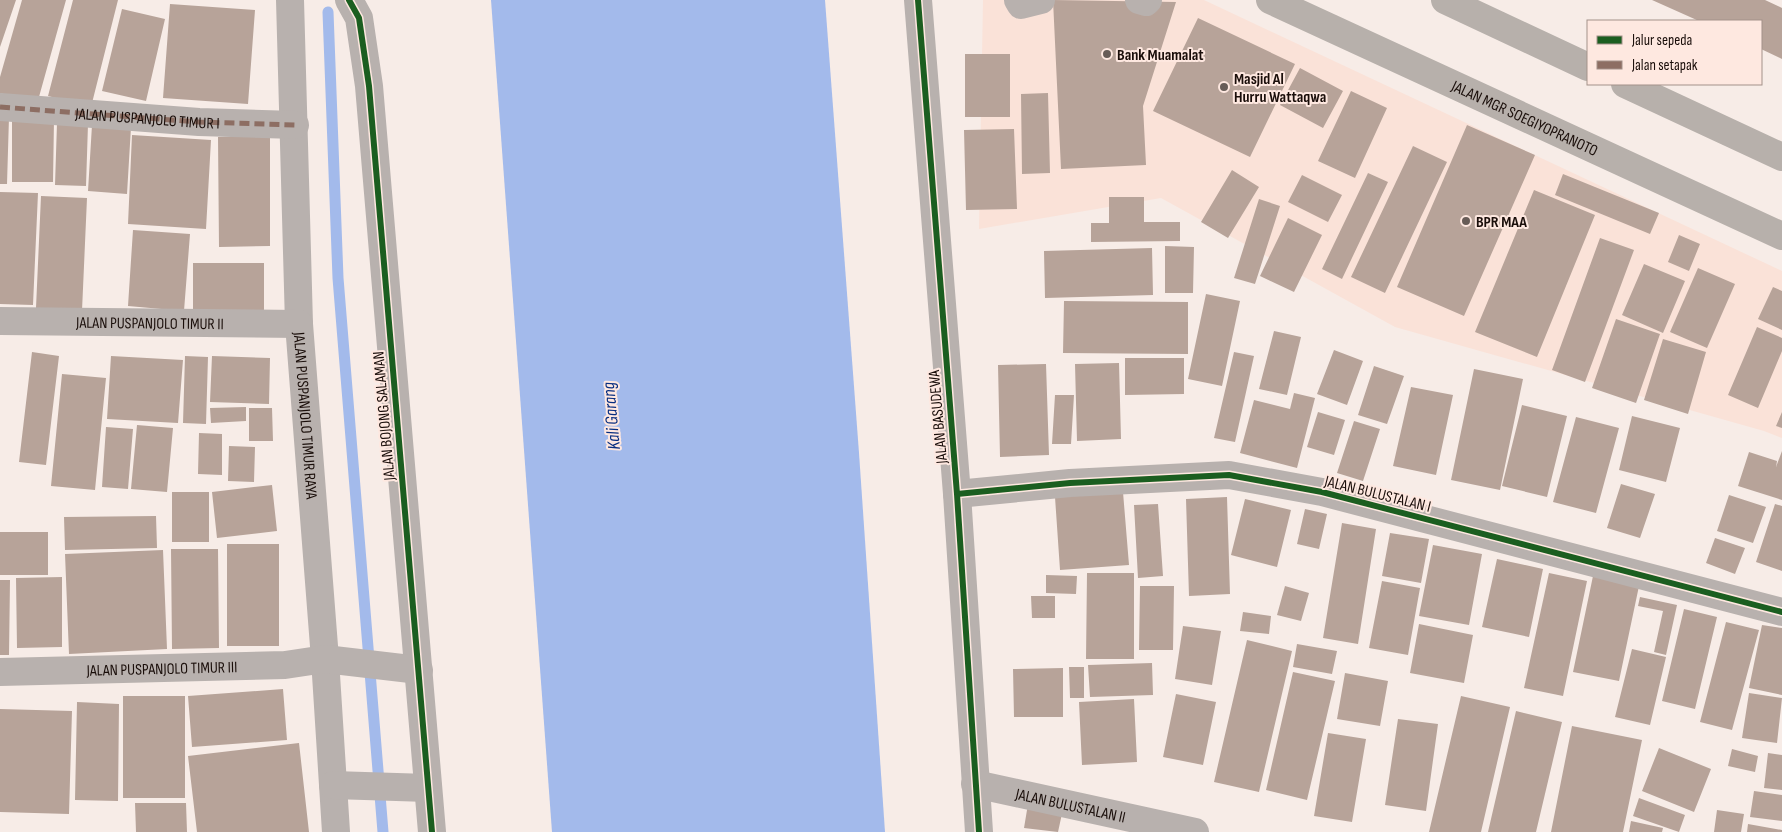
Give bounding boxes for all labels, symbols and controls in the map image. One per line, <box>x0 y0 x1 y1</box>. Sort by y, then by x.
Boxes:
legend <box>1587 20 1762 85</box>
text: Jalur sepeda <box>1631 31 1693 50</box>
place label: Bank Muamalat <box>1117 46 1203 65</box>
marker: Bank Muamalat <box>1101 48 1113 60</box>
text: Jalan setapak <box>1631 56 1698 75</box>
place label: Masjid Al Hurru Wattaqwa <box>1234 70 1326 107</box>
street label: JALAN MGR SOEGIYOPRANOTO <box>1448 77 1601 161</box>
marker: Masjid Al Hurru Wattaqwa <box>1218 81 1230 93</box>
street label: JALAN PUSPANJOLO TIMUR I <box>74 105 220 134</box>
place label: BPR MAA <box>1476 213 1527 232</box>
marker: BPR MAA <box>1460 215 1472 227</box>
street label: JALAN PUSPANJOLO TIMUR II <box>75 314 224 334</box>
street label: JALAN PUSPANJOLO TIMUR RAYA <box>289 331 321 500</box>
street label: JALAN BOJONG SALAMAN <box>369 350 400 482</box>
street label: JALAN BASUDEWA <box>925 369 952 465</box>
water label: Kali Garang <box>598 381 625 451</box>
street label: JALAN BULUSTALAN I <box>1322 472 1433 517</box>
street label: JALAN PUSPANJOLO TIMUR III <box>85 658 238 681</box>
street label: JALAN BULUSTALAN II <box>1013 785 1127 828</box>

